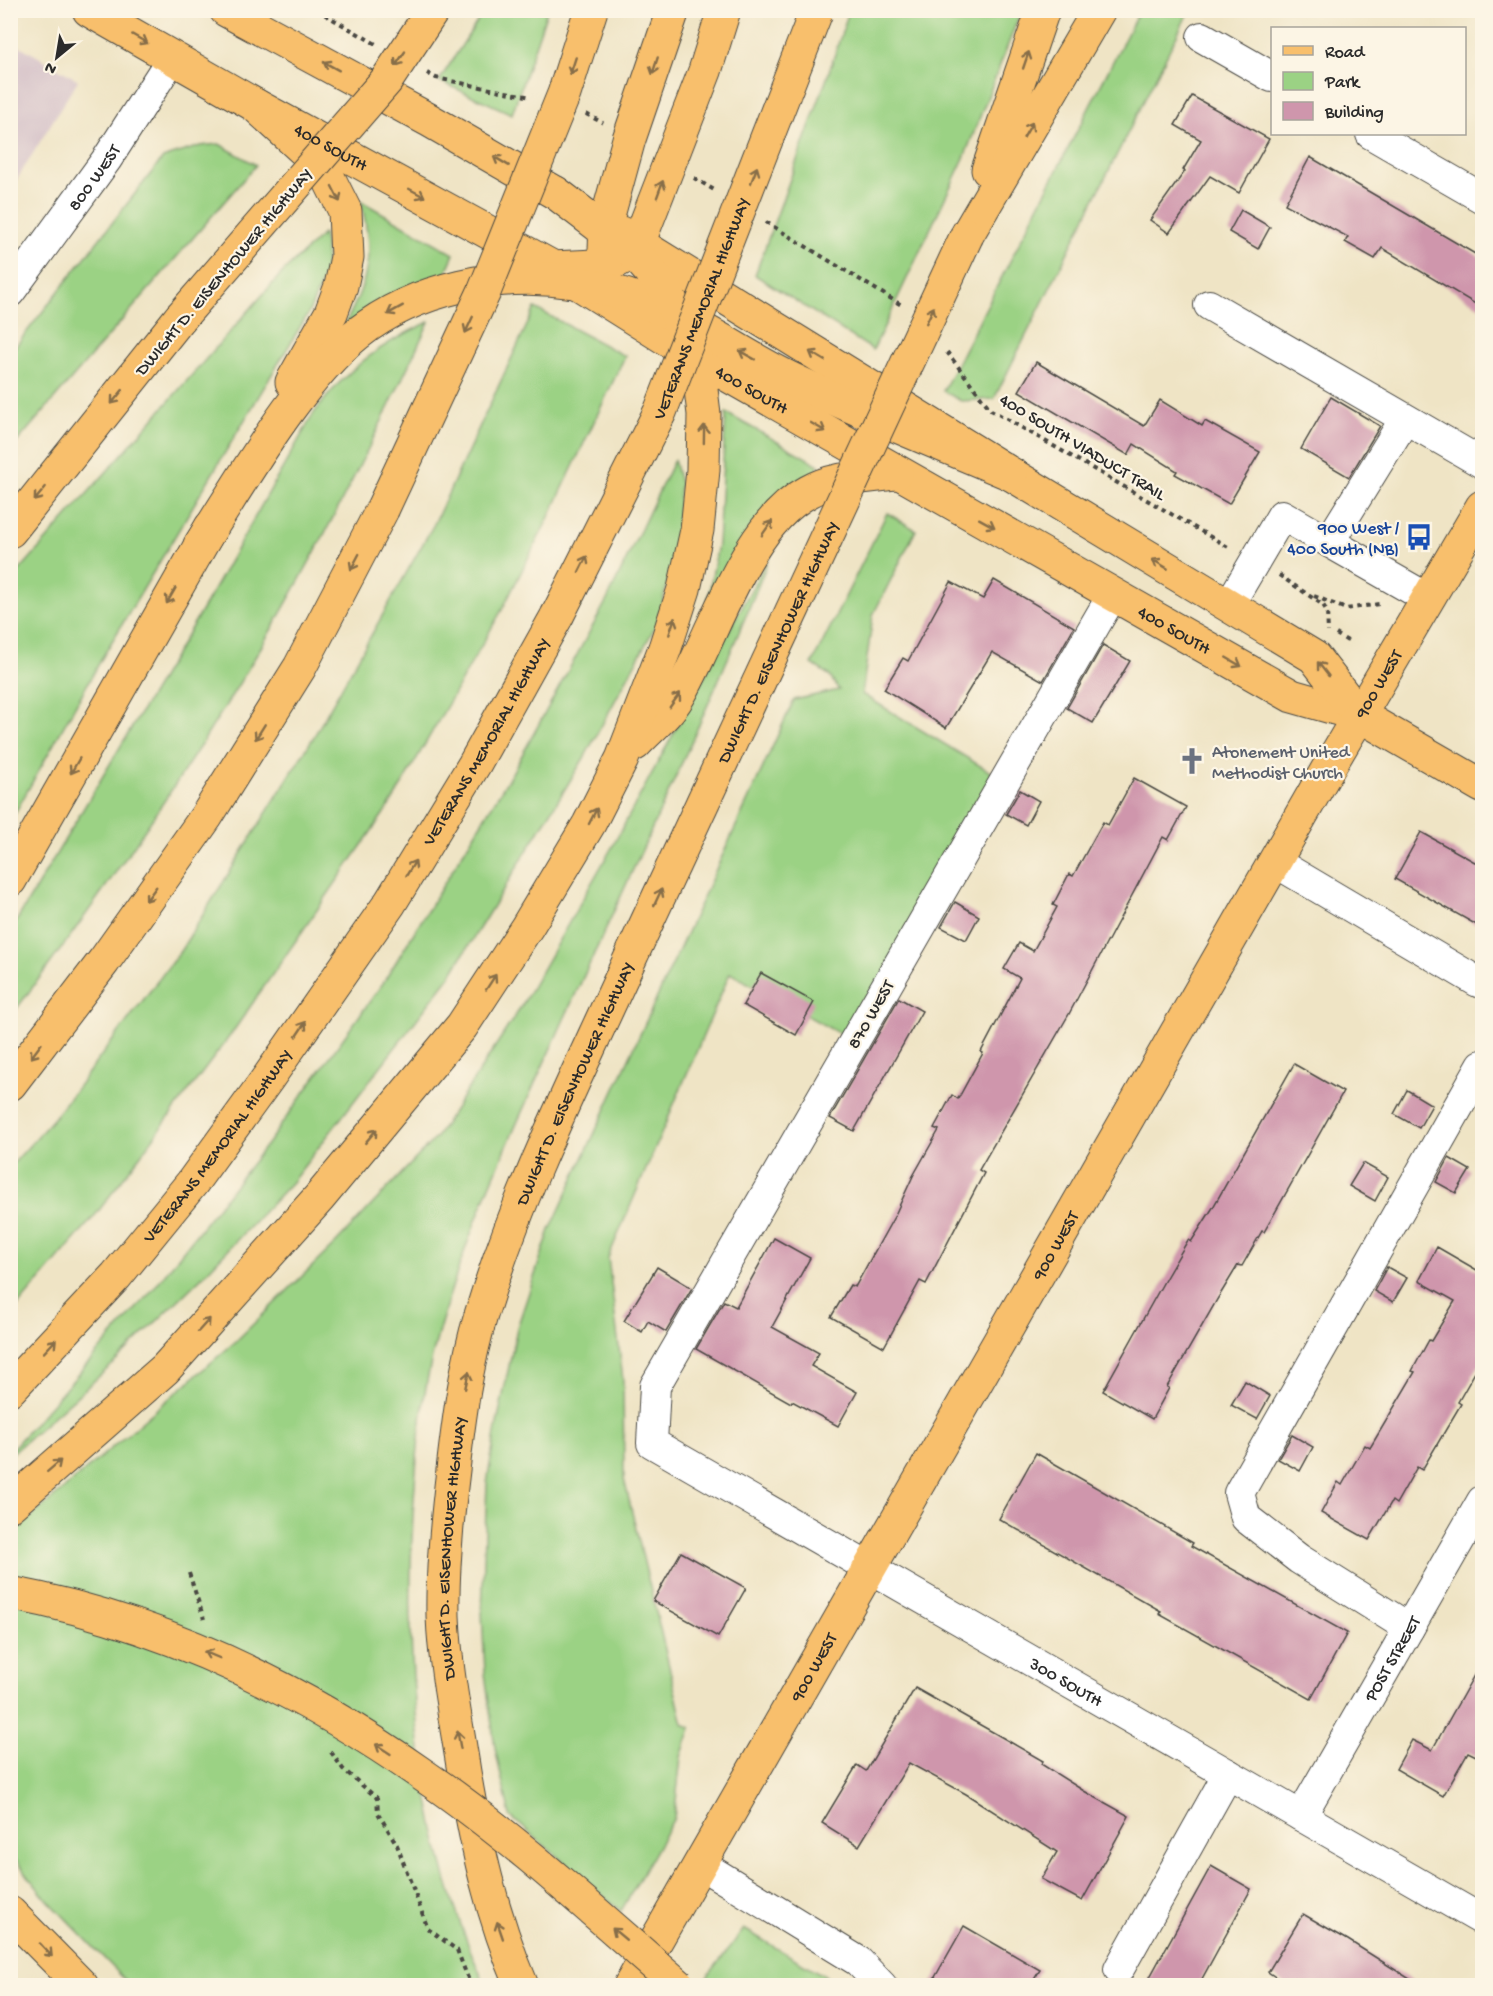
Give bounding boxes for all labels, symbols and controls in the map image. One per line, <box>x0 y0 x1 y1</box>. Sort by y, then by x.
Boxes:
north arrow <box>27 27 87 87</box>
legend <box>1271 27 1466 135</box>
one-way arrow <box>131 34 148 46</box>
text: Road <box>1325 43 1366 64</box>
one-way arrow <box>394 50 406 67</box>
one-way arrow <box>1021 51 1032 70</box>
text: N <box>42 56 61 78</box>
one-way arrow <box>567 56 578 75</box>
one-way arrow <box>648 56 659 75</box>
one-way arrow <box>322 60 340 71</box>
text: Park <box>1324 73 1361 94</box>
text: Building <box>1324 103 1384 124</box>
street label: 400 SOUTH <box>290 120 371 177</box>
one-way arrow <box>1023 122 1035 139</box>
street label: 800 WEST <box>65 141 127 216</box>
one-way arrow <box>493 154 510 166</box>
street label: DWIGHT D. EISENHOWER HIGHWAY <box>131 165 318 381</box>
one-way arrow <box>749 166 760 184</box>
one-way arrow <box>655 180 666 199</box>
one-way arrow <box>330 185 342 202</box>
one-way arrow <box>408 187 425 199</box>
street label: VETERANS MEMORIAL HIGHWAY <box>649 195 756 425</box>
one-way arrow <box>387 304 404 316</box>
one-way arrow <box>925 306 936 324</box>
one-way arrow <box>462 315 474 333</box>
one-way arrow <box>739 349 756 361</box>
one-way arrow <box>809 350 826 362</box>
street label: 400 SOUTH <box>711 362 791 420</box>
one-way arrow <box>111 389 124 405</box>
street label: 400 SOUTH VIADUCT TRAIL <box>995 390 1170 507</box>
one-way arrow <box>809 421 826 433</box>
one-way arrow <box>698 425 710 445</box>
one-way arrow <box>33 486 46 502</box>
one-way arrow <box>978 517 995 529</box>
street label: DWIGHT D. EISENHOWER HIGHWAY <box>714 518 845 768</box>
place label: 900 West / 400 South (NB) <box>1287 519 1400 561</box>
one-way arrow <box>761 520 773 537</box>
bus stop icon: 900 West / 400 South (NB) <box>1404 522 1434 552</box>
one-way arrow <box>349 553 361 570</box>
one-way arrow <box>578 556 589 574</box>
one-way arrow <box>1152 557 1169 569</box>
one-way arrow <box>165 587 176 605</box>
street label: 400 SOUTH <box>1133 602 1214 661</box>
one-way arrow <box>667 617 678 636</box>
street label: VETERANS MEMORIAL HIGHWAY <box>419 635 556 851</box>
street label: 900 WEST <box>1351 646 1409 724</box>
one-way arrow <box>1225 657 1242 669</box>
one-way arrow <box>1317 661 1330 677</box>
one-way arrow <box>669 692 681 708</box>
one-way arrow <box>253 723 265 740</box>
place label: Atonement United Methodist Church <box>1212 743 1351 785</box>
church icon: Atonement United Methodist Church <box>1177 746 1207 776</box>
one-way arrow <box>69 757 81 774</box>
one-way arrow <box>587 808 599 825</box>
one-way arrow <box>405 860 417 877</box>
one-way arrow <box>145 886 158 902</box>
one-way arrow <box>653 889 665 907</box>
street label: DWIGHT D. EISENHOWER HIGHWAY <box>512 959 640 1210</box>
one-way arrow <box>485 975 497 991</box>
street label: 870 WEST <box>844 976 901 1053</box>
one-way arrow <box>295 1022 307 1038</box>
one-way arrow <box>29 1043 42 1059</box>
street label: VETERANS MEMORIAL HIGHWAY <box>139 1046 298 1249</box>
one-way arrow <box>364 1129 378 1144</box>
street label: 900 WEST <box>1029 1207 1085 1285</box>
one-way arrow <box>197 1318 211 1333</box>
one-way arrow <box>43 1339 57 1354</box>
one-way arrow <box>462 1370 473 1390</box>
street label: DWIGHT D. EISENHOWER HIGHWAY <box>435 1415 473 1682</box>
one-way arrow <box>46 1459 61 1473</box>
street label: POST STREET <box>1361 1612 1427 1706</box>
street label: 900 WEST <box>787 1629 844 1707</box>
one-way arrow <box>204 1649 222 1660</box>
street label: 300 SOUTH <box>1024 1654 1106 1713</box>
one-way arrow <box>453 1730 464 1750</box>
one-way arrow <box>375 1743 392 1755</box>
one-way arrow <box>493 1921 504 1940</box>
one-way arrow <box>612 1927 627 1941</box>
one-way arrow <box>38 1943 53 1958</box>

